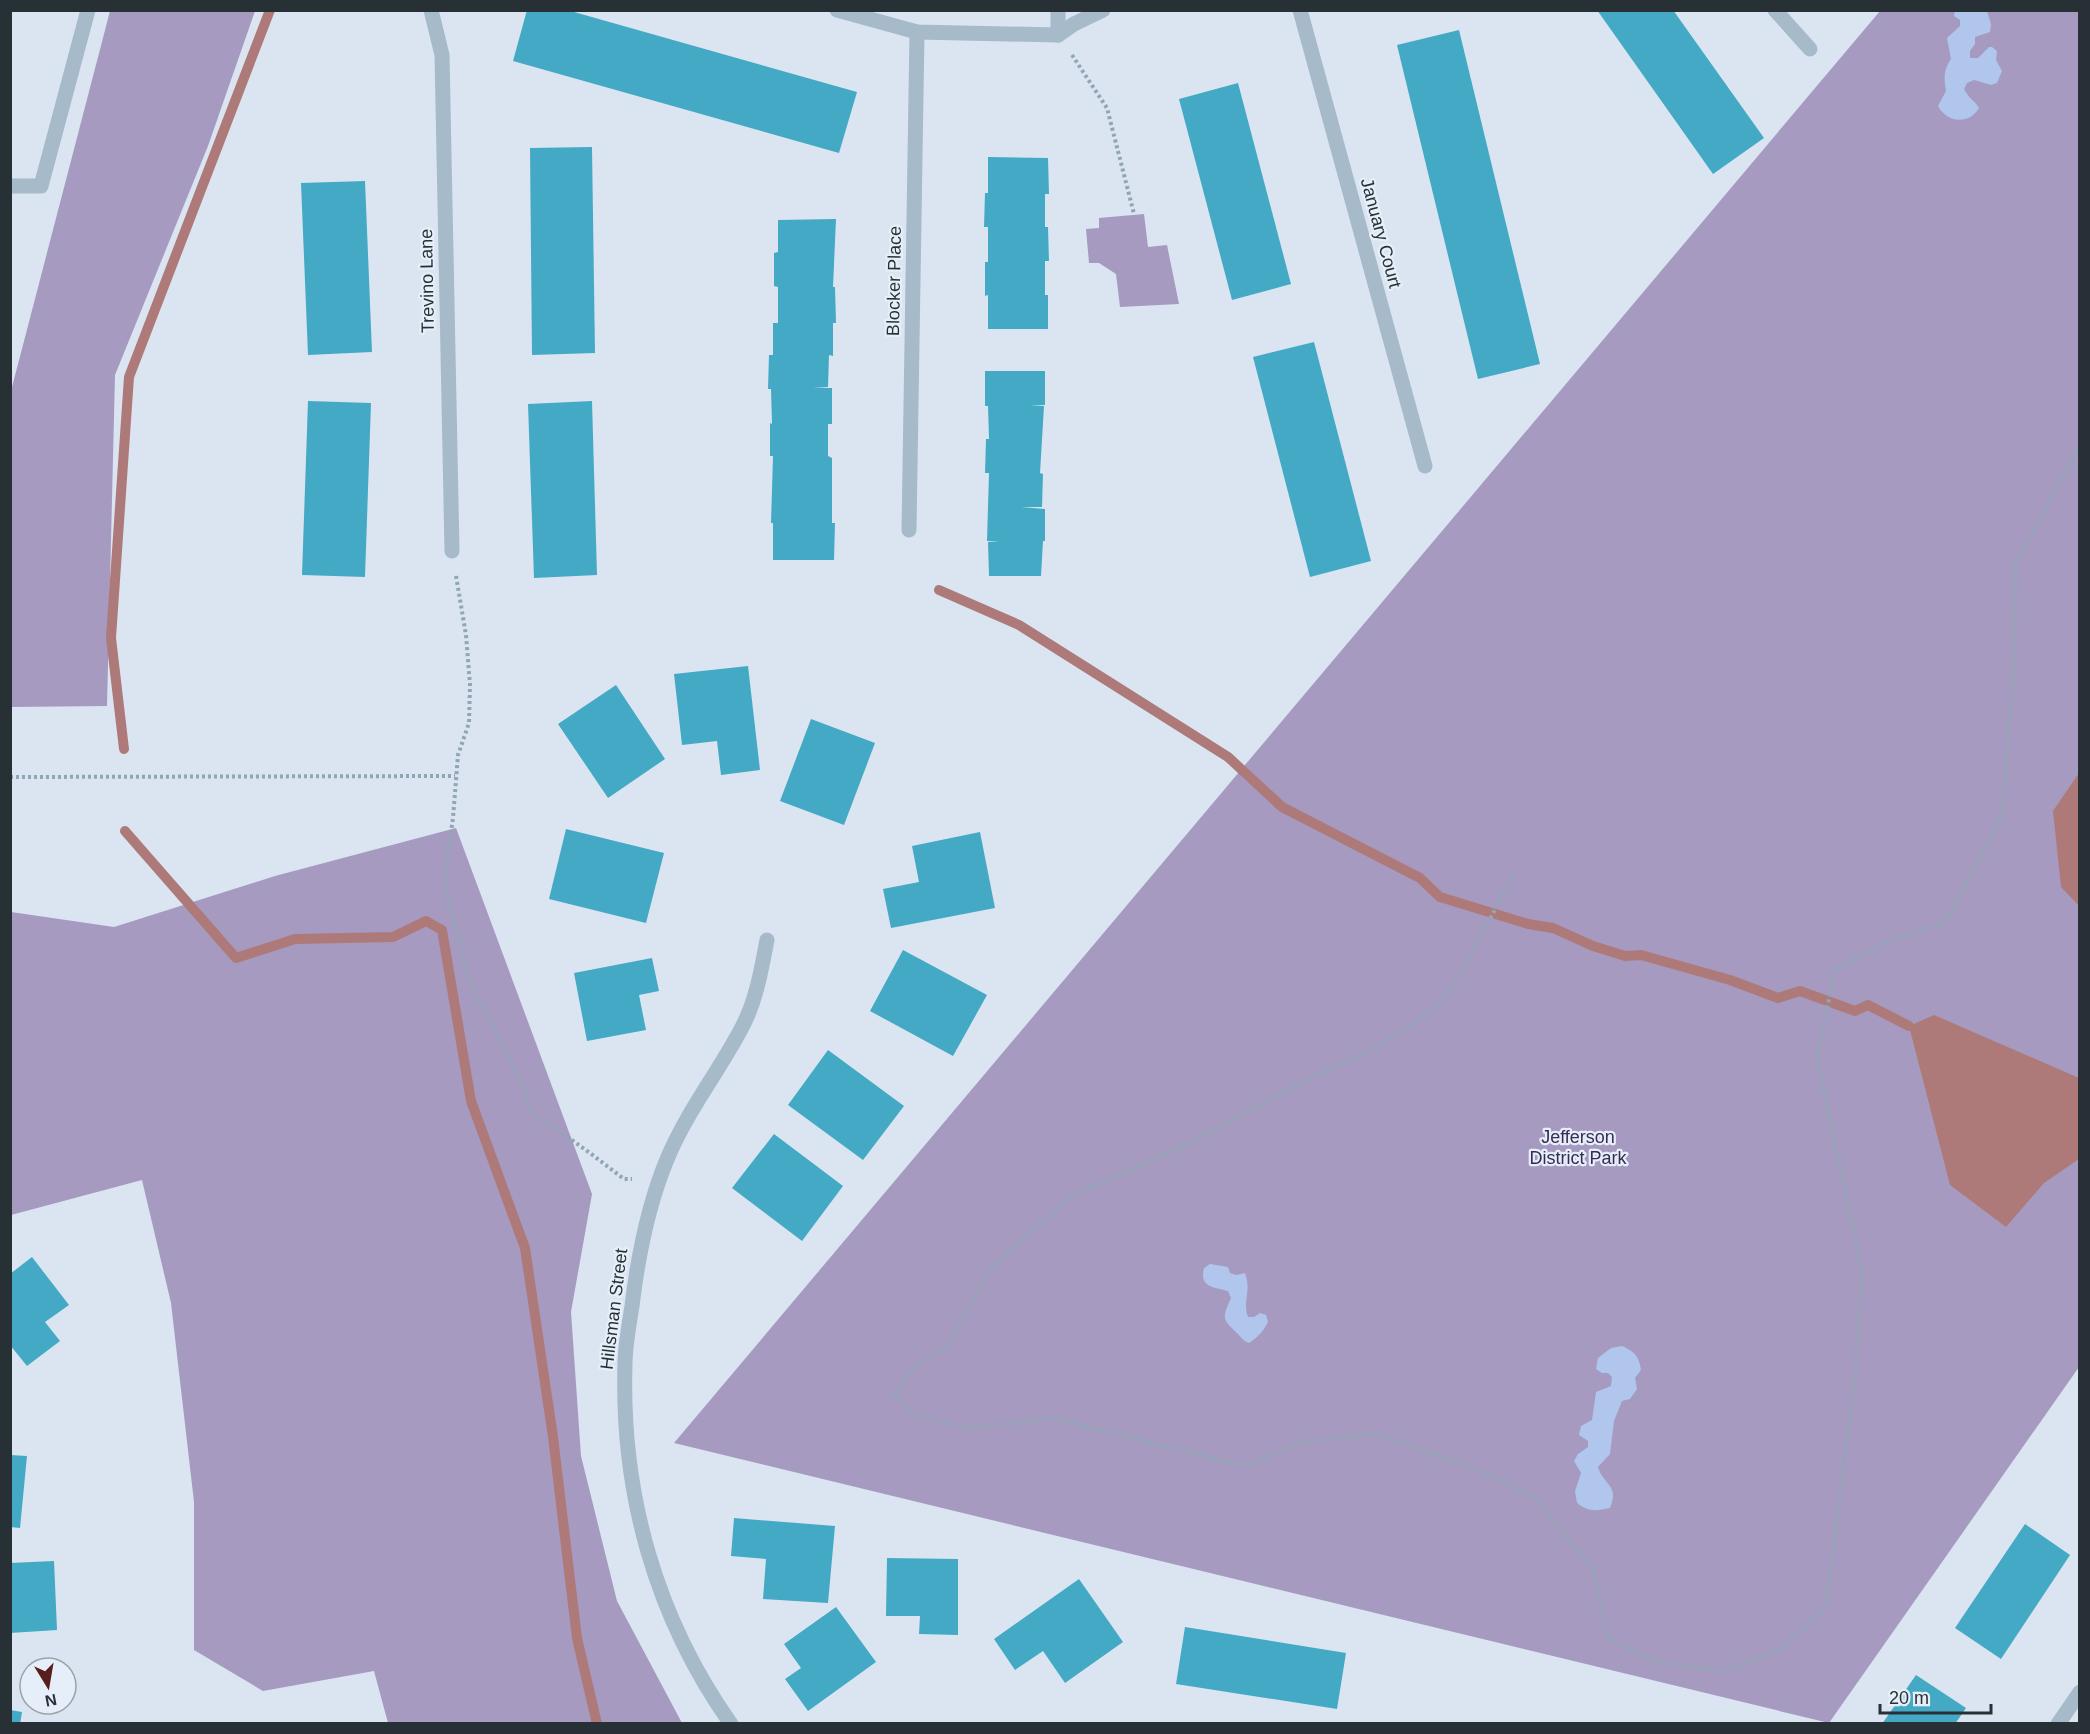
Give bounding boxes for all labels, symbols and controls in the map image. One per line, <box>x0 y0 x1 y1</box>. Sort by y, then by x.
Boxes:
street label: January Court <box>1357 176 1405 290</box>
street label: Blocker Place <box>883 226 905 336</box>
street label: Trevino Lane <box>416 229 438 333</box>
park label: Jefferson District Park <box>1529 1127 1627 1168</box>
street label: Hillsman Street <box>597 1247 631 1371</box>
north arrow <box>18 1656 78 1716</box>
scale bar <box>1880 1677 1991 1715</box>
text: 20 m <box>1889 1688 1929 1708</box>
text: N <box>43 1691 58 1710</box>

